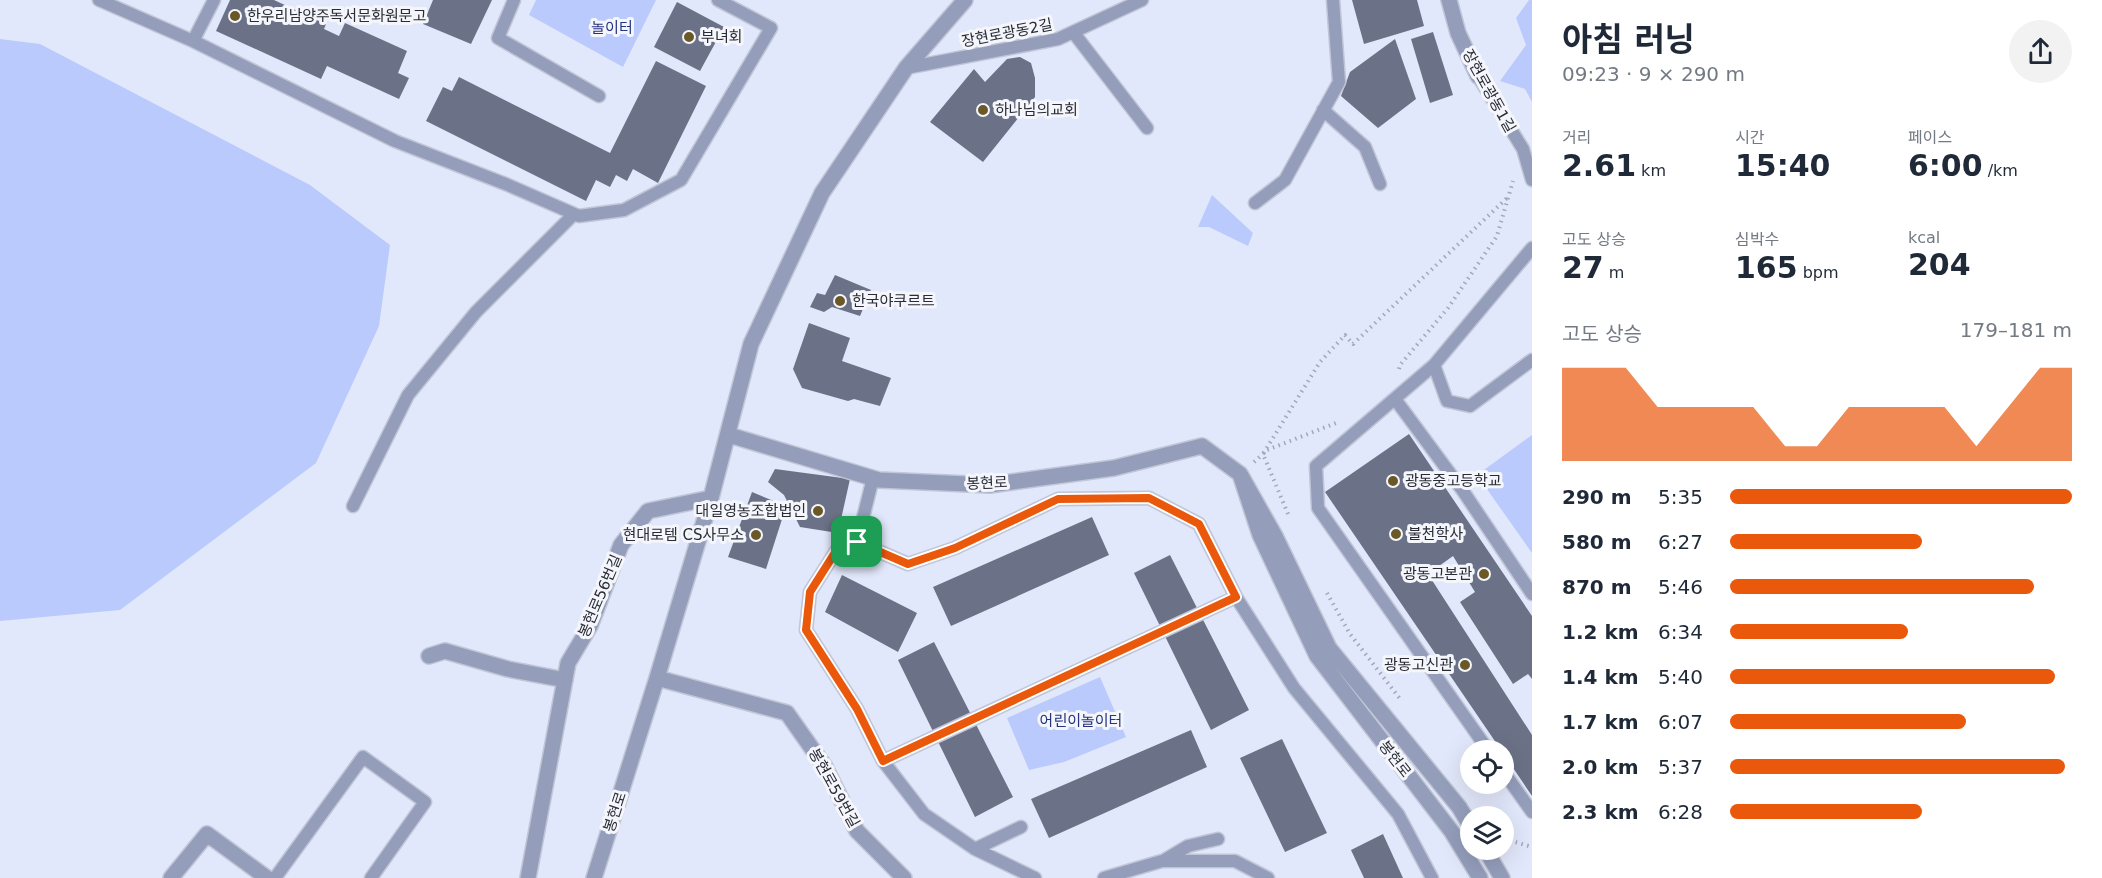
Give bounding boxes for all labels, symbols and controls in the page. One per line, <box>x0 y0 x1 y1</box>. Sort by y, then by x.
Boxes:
place label: 한우리남양주독서문화원문고 <box>247 7 427 25</box>
marker: 한우리남양주독서문화원문고 <box>228 9 242 23</box>
street label: 장현로광동2길 <box>960 15 1054 51</box>
park label: 놀이터 <box>591 19 633 37</box>
text: 아침 러닝 <box>1562 20 1695 59</box>
button: share <box>2009 20 2072 83</box>
place label: 부녀회 <box>701 28 742 46</box>
marker: 부녀회 <box>682 30 696 44</box>
street label: 장현로광동1길 <box>1459 46 1519 136</box>
text: 09:23 · 9 × 290 m <box>1562 62 1745 86</box>
place label: 하나님의교회 <box>995 101 1078 119</box>
marker: 하나님의교회 <box>976 103 990 117</box>
text: 거리 <box>1562 128 1591 147</box>
text: 시간 <box>1735 128 1764 147</box>
text: 페이스 <box>1908 128 1952 147</box>
text: 2.61 <box>1562 148 1636 183</box>
text: 15:40 <box>1735 148 1831 183</box>
text: 6:00 <box>1908 148 1983 183</box>
text: km <box>1636 161 1666 180</box>
text: /km <box>1983 161 2018 180</box>
text: kcal <box>1908 228 1940 247</box>
text: 고도 상승 <box>1562 230 1626 249</box>
text: 심박수 <box>1735 230 1779 249</box>
text: 204 <box>1908 247 1971 282</box>
text: 27 <box>1562 250 1604 285</box>
text: 165 <box>1735 250 1798 285</box>
text: m <box>1604 263 1624 282</box>
text: bpm <box>1798 263 1839 282</box>
place label: 한국야쿠르트 <box>852 292 935 310</box>
marker: 한국야쿠르트 <box>833 294 847 308</box>
text: 179–181 m <box>1960 318 2072 342</box>
text: 고도 상승 <box>1562 322 1642 346</box>
place label: 광동중고등학교 <box>1405 472 1502 490</box>
street label: 봉현로 <box>966 473 1008 493</box>
marker: 광동중고등학교 <box>1386 474 1400 488</box>
text: 290 m <box>1562 485 1632 509</box>
text: 5:35 <box>1658 485 1703 509</box>
place label: 대일영농조합법인 <box>696 502 806 520</box>
marker: 대일영농조합법인 <box>811 504 825 518</box>
pin <box>831 516 882 567</box>
icon: arrive <box>840 525 873 558</box>
place label: 불천학사 <box>1408 525 1463 543</box>
place label: 현대로템 CS사무소 <box>623 526 744 544</box>
marker: 불천학사 <box>1389 527 1403 541</box>
marker: 현대로템 CS사무소 <box>749 528 763 542</box>
text: 580 m <box>1562 530 1632 554</box>
text: 6:27 <box>1658 530 1703 554</box>
street label: 봉현로56번길 <box>575 552 625 640</box>
place label: 광동고본관 <box>1403 565 1472 583</box>
marker: 광동고본관 <box>1477 567 1491 581</box>
text: 870 m <box>1562 575 1632 599</box>
text: 5:46 <box>1658 575 1703 599</box>
text: 1.2 km <box>1562 620 1639 644</box>
text: 6:34 <box>1658 620 1703 644</box>
place label: 광동고신관 <box>1384 656 1453 674</box>
marker: 광동고신관 <box>1458 658 1472 672</box>
text: 1.4 km <box>1562 665 1639 689</box>
text: 5:40 <box>1658 665 1703 689</box>
text: 1.7 km <box>1562 710 1639 734</box>
text: 6:07 <box>1658 710 1703 734</box>
park label: 어린이놀이터 <box>1040 712 1122 730</box>
street label: 봉현로 <box>1375 737 1415 781</box>
map controls <box>1460 740 1514 860</box>
button: locate <box>1460 740 1514 794</box>
street label: 봉현로59번길 <box>805 745 863 831</box>
text: 2.0 km <box>1562 755 1639 779</box>
text: 5:37 <box>1658 755 1703 779</box>
street label: 봉현로 <box>600 790 630 834</box>
text: 2.3 km <box>1562 800 1639 824</box>
text: 6:28 <box>1658 800 1703 824</box>
button: layers <box>1460 806 1514 860</box>

